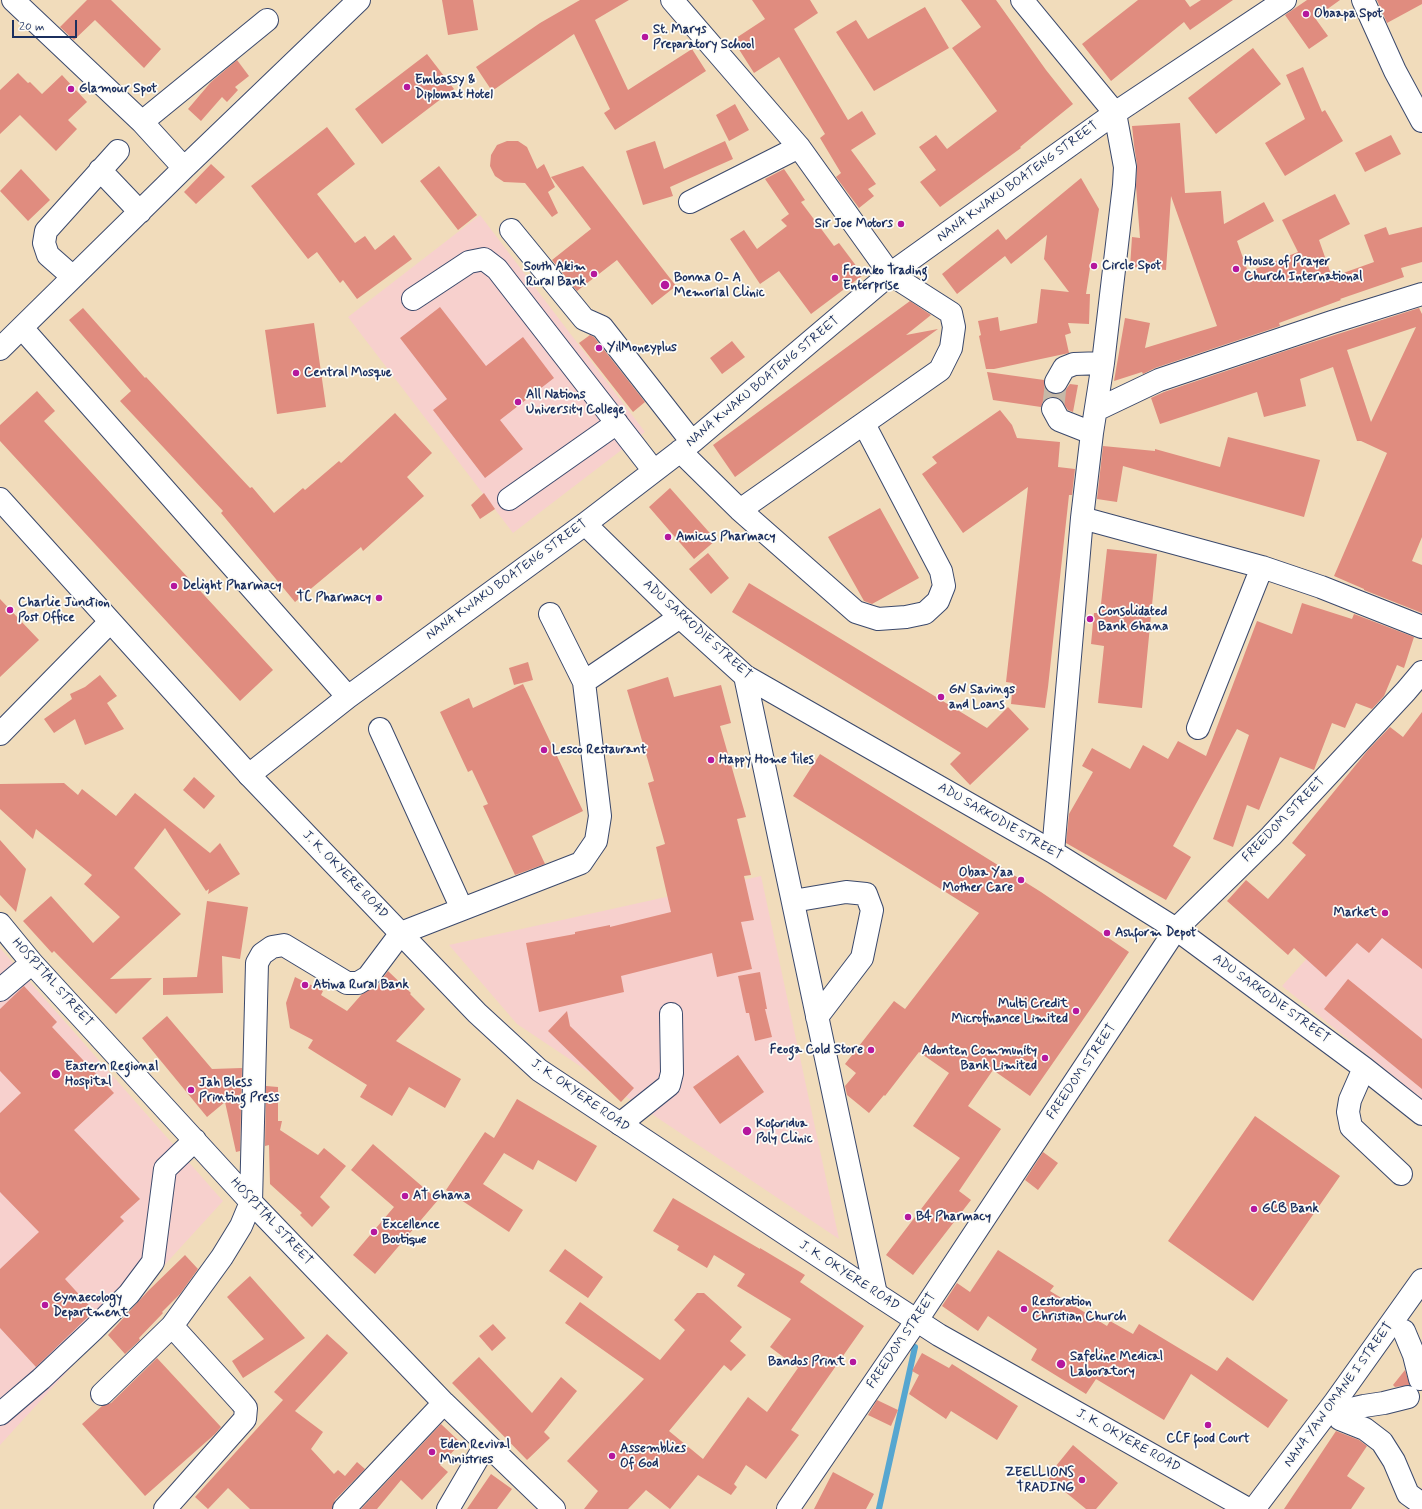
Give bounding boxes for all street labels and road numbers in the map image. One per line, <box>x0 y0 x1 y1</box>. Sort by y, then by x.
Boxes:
street label: NANA KWAKU BOATENG STREET <box>934 118 1102 246</box>
street label: NANA KWAKU BOATENG STREET <box>683 313 843 451</box>
street label: NANA KWAKU BOATENG STREET <box>423 516 591 644</box>
street label: ADU SARKODIE STREET <box>639 577 755 683</box>
street label: FREEDOM STREET <box>1239 774 1329 866</box>
street label: ADU SARKODIE STREET <box>935 780 1065 864</box>
street label: J. K. OKYERE ROAD <box>299 828 391 922</box>
street label: HOSPITAL STREET <box>8 935 96 1031</box>
street label: ADU SARKODIE STREET <box>1209 951 1333 1047</box>
street label: FREEDOM STREET <box>1044 1021 1120 1123</box>
street label: J. K. OKYERE ROAD <box>528 1056 632 1136</box>
street label: HOSPITAL STREET <box>226 1175 316 1269</box>
street label: J. K. OKYERE ROAD <box>796 1238 902 1314</box>
street label: FREEDOM STREET <box>864 1290 940 1392</box>
street label: NANA YAW OMANE I STREET <box>1281 1319 1397 1471</box>
street label: J. K. OKYERE ROAD <box>1073 1406 1183 1476</box>

